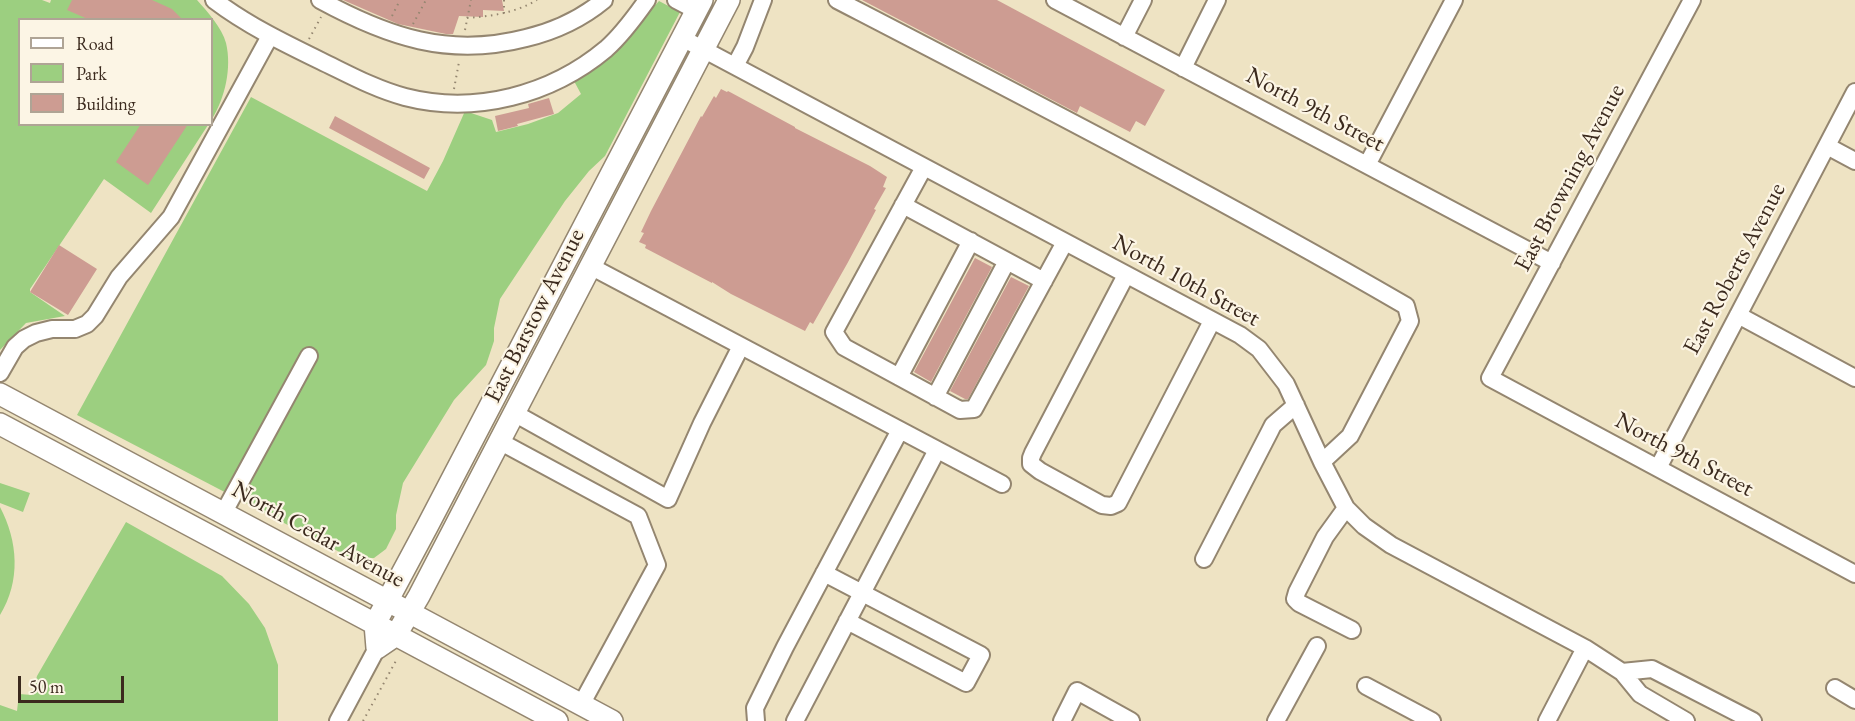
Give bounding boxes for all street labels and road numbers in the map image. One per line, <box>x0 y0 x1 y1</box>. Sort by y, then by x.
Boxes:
street label: North 9th Street <box>1241 61 1389 159</box>
street label: East Browning Avenue <box>1508 79 1632 277</box>
street label: East Roberts Avenue <box>1678 178 1792 360</box>
street label: East Barstow Avenue <box>479 224 591 408</box>
street label: North 10th Street <box>1107 229 1265 333</box>
street label: North 9th Street <box>1610 406 1758 504</box>
street label: North Cedar Avenue <box>227 476 409 594</box>

